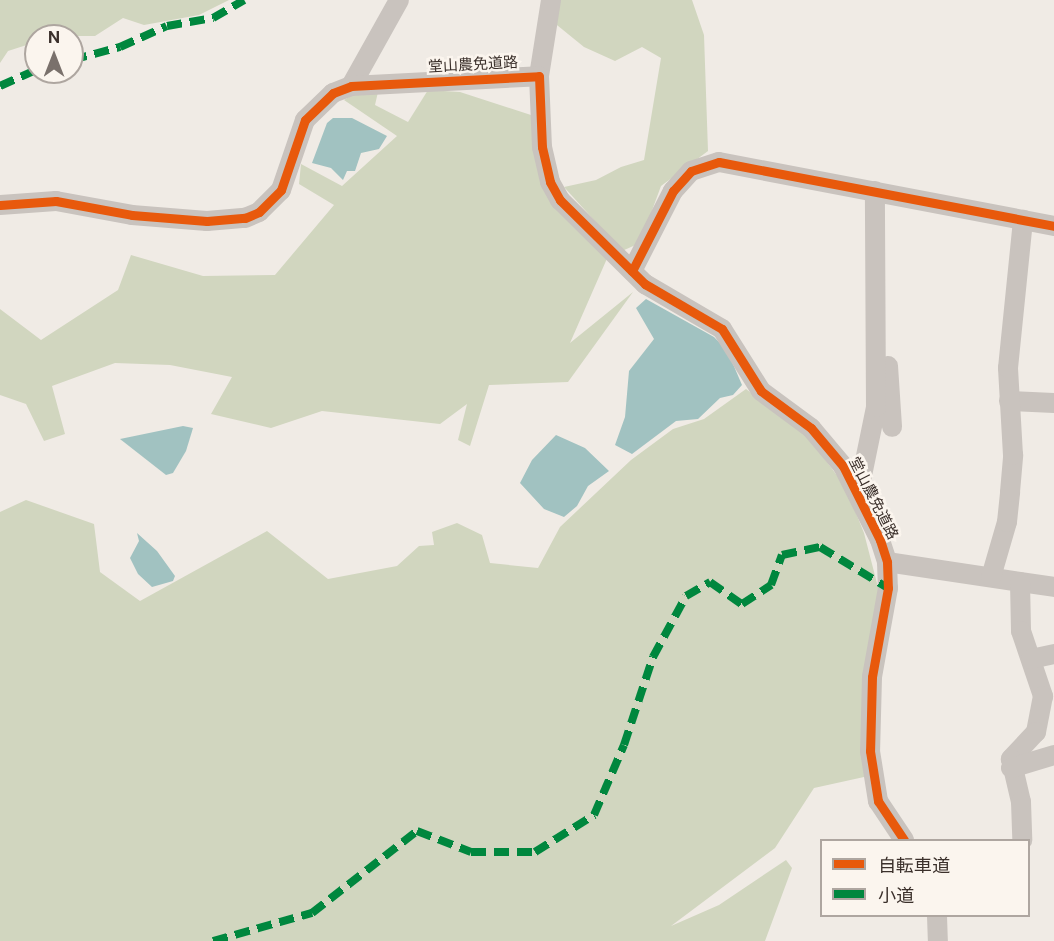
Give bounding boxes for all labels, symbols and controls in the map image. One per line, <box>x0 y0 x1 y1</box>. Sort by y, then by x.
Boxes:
north arrow <box>24 24 84 84</box>
text: N <box>48 28 60 47</box>
street label: 堂山農免道路 <box>428 53 518 75</box>
street label: 堂山農免道路 <box>846 454 902 542</box>
legend <box>820 839 1030 917</box>
text: 自転車道 <box>878 855 950 876</box>
text: 小道 <box>878 885 914 906</box>

